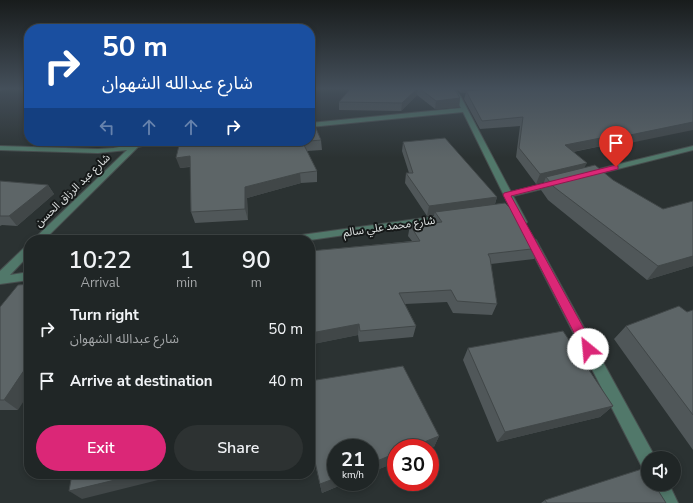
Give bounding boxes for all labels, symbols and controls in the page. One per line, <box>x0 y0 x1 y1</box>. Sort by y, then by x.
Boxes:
text: 50 m <box>102 28 168 66</box>
icon: right <box>36 40 88 92</box>
text: شارع عبدالله الشهوان <box>102 71 253 95</box>
icon: left <box>96 116 118 138</box>
icon: ahead <box>138 116 160 138</box>
icon: ahead <box>180 116 202 138</box>
icon: right <box>222 116 244 138</box>
pin <box>599 126 633 167</box>
icon: arrive <box>605 132 627 154</box>
street label: شارع عبد الرزاق الحسن <box>31 150 114 230</box>
street label: شارع محمد علي سالم <box>342 213 437 242</box>
text: 10:22 <box>68 244 132 276</box>
text: 1 <box>180 244 194 276</box>
text: 90 <box>242 244 271 276</box>
text: Arrival <box>80 274 120 292</box>
text: min <box>176 274 197 292</box>
text: m <box>251 274 262 292</box>
text: Turn right <box>70 305 139 325</box>
icon: right <box>36 318 58 340</box>
text: 50 m <box>268 319 303 339</box>
position arrow <box>567 328 609 370</box>
text: شارع عبدالله الشهوان <box>70 330 179 348</box>
icon: arrive <box>36 370 58 392</box>
text: Arrive at destination <box>70 371 213 391</box>
text: 40 m <box>268 371 303 391</box>
button: Exit <box>36 425 166 471</box>
button: Share <box>174 425 303 471</box>
speed limit sign: 30 <box>387 439 439 491</box>
text: 21 <box>341 446 365 473</box>
map controls <box>641 451 681 491</box>
button: sound <box>641 451 681 491</box>
text: km/h <box>342 468 364 482</box>

